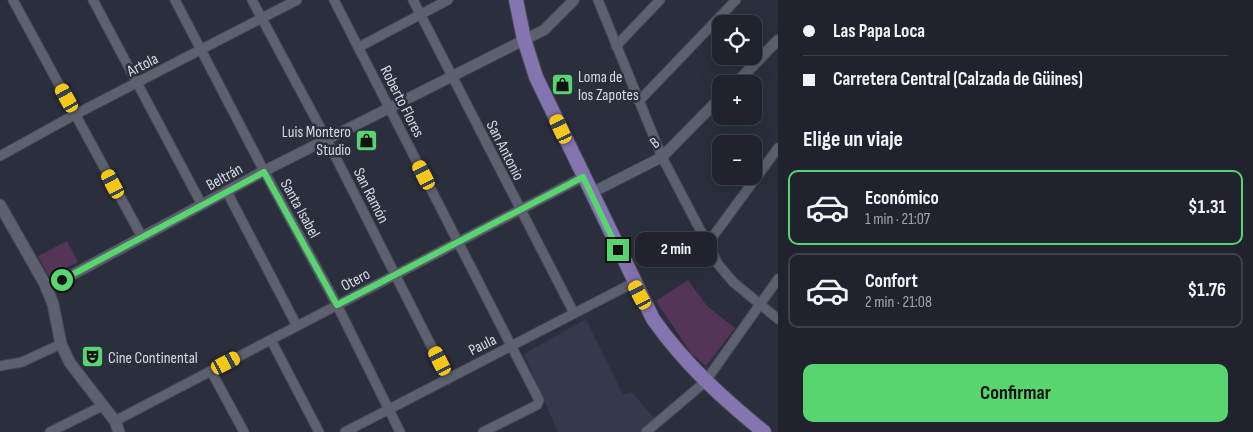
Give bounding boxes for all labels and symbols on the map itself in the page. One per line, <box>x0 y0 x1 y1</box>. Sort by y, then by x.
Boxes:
street label: Artola <box>123 50 161 82</box>
street label: Roberto Flores <box>376 63 428 141</box>
place label: Loma de los Zapotes <box>578 68 639 105</box>
shop icon: Loma de los Zapotes <box>550 73 574 97</box>
car <box>53 81 80 115</box>
car <box>547 112 574 146</box>
street label: San Antonio <box>482 118 528 184</box>
place label: Luis Montero Studio <box>282 123 351 160</box>
shop icon: Luis Montero Studio <box>355 128 379 152</box>
street label: B <box>646 134 664 153</box>
car <box>410 158 437 192</box>
street label: Beltrán <box>203 160 246 195</box>
street label: San Ramón <box>349 165 393 227</box>
car <box>99 167 126 201</box>
street label: Santa Isabel <box>276 176 324 242</box>
callout: 2 min <box>636 232 718 268</box>
route end <box>607 239 629 261</box>
street label: Otero <box>338 265 373 296</box>
route start <box>51 269 73 291</box>
car <box>626 278 653 312</box>
street label: Paula <box>466 330 500 360</box>
car <box>426 344 453 378</box>
theatre icon: Cine Continental <box>80 345 104 369</box>
place label: Cine Continental <box>108 349 198 368</box>
car <box>209 349 242 377</box>

